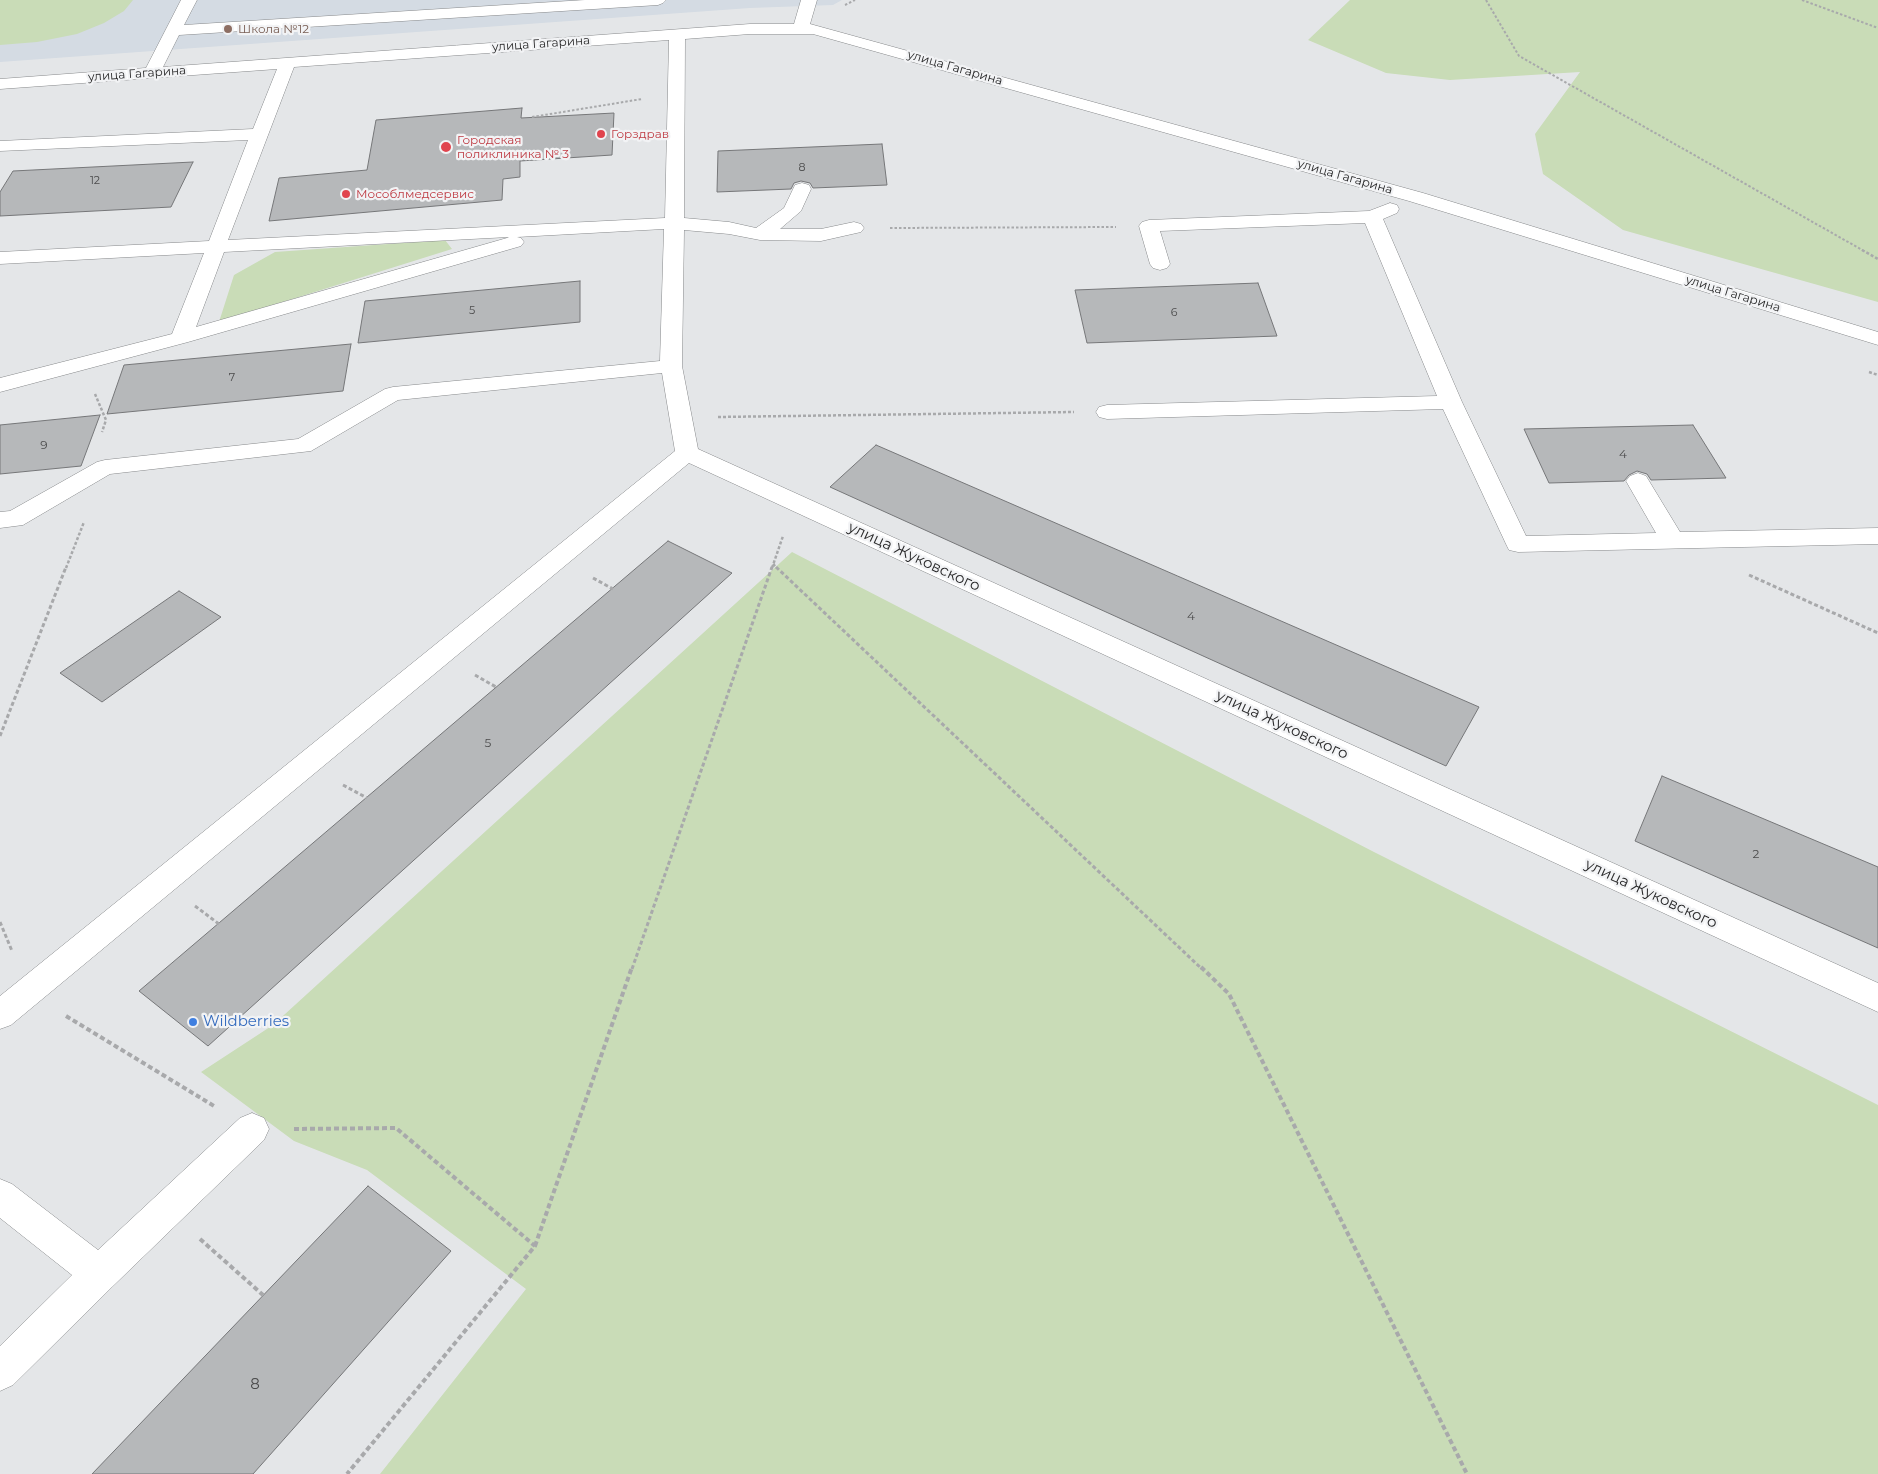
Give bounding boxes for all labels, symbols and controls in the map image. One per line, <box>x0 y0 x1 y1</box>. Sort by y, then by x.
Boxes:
place label: Школа №12 <box>238 22 309 36</box>
marker: Школа №12 <box>222 23 234 35</box>
street label: улица Гагарина <box>491 33 591 55</box>
street label: улица Гагарина <box>906 48 1004 88</box>
street label: улица Гагарина <box>87 63 187 85</box>
place label: Горздрав <box>611 127 669 141</box>
marker: Горздрав <box>595 128 607 140</box>
place label: Городская поликлиника № 3 <box>457 133 569 161</box>
marker: Городская поликлиника № 3 <box>439 140 453 154</box>
street label: улица Гагарина <box>1296 157 1394 197</box>
house number: 8 <box>798 161 806 175</box>
house number: 12 <box>90 174 100 188</box>
place label: Мособлмедсервис <box>356 187 474 201</box>
marker: Мособлмедсервис <box>340 188 352 200</box>
street label: улица Гагарина <box>1684 273 1782 315</box>
house number: 5 <box>469 304 475 318</box>
house number: 6 <box>1171 306 1177 320</box>
house number: 7 <box>229 371 235 385</box>
house number: 9 <box>40 438 48 452</box>
house number: 4 <box>1619 447 1627 461</box>
street label: улица Жуковского <box>845 518 983 596</box>
house number: 4 <box>1187 609 1195 623</box>
street label: улица Жуковского <box>1213 686 1351 764</box>
house number: 5 <box>485 736 491 750</box>
house number: 2 <box>1753 847 1759 861</box>
street label: улица Жуковского <box>1582 855 1720 933</box>
place label: Wildberries <box>203 1013 289 1031</box>
marker: Wildberries <box>187 1016 199 1028</box>
house number: 8 <box>250 1376 260 1394</box>

